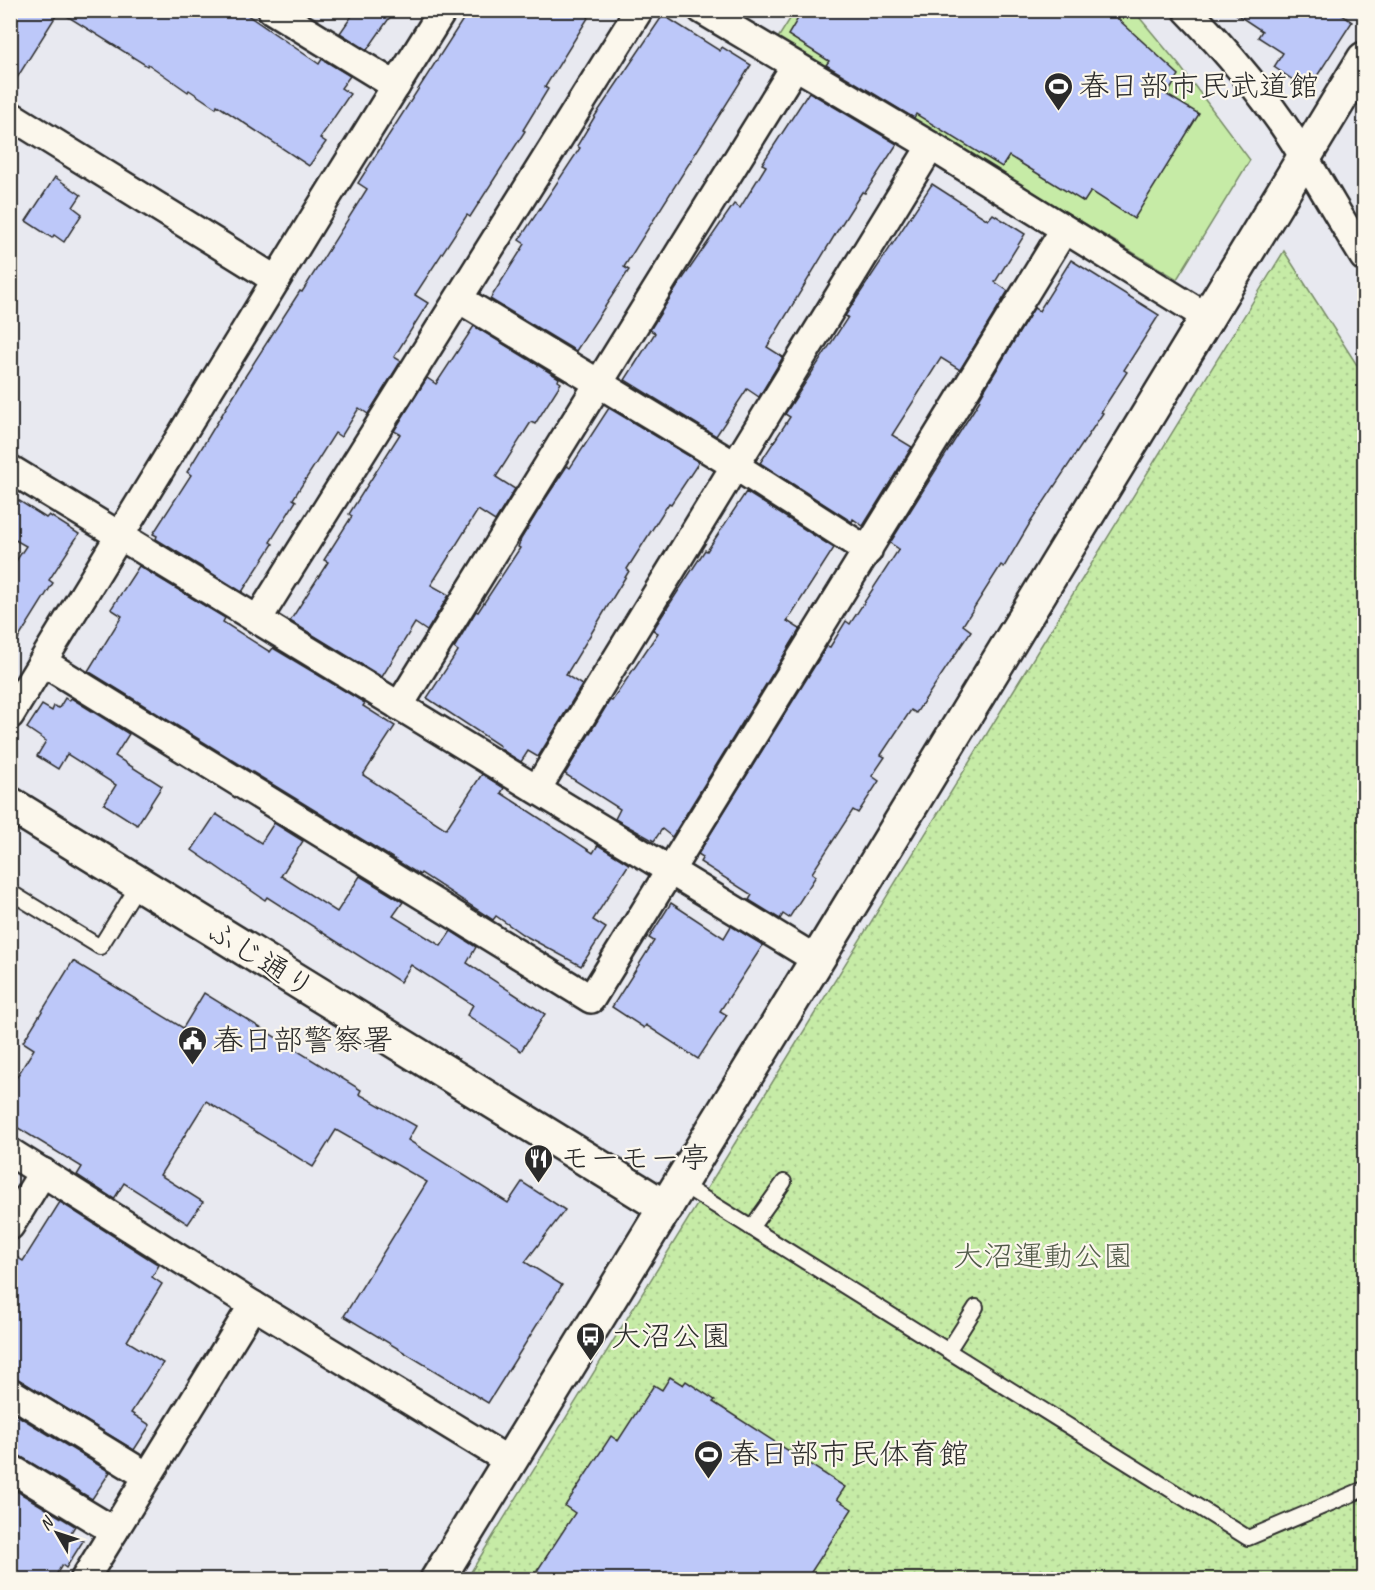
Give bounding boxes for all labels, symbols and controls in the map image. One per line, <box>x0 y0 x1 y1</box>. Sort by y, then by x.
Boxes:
place label: 春日部市民武道館 <box>1079 67 1319 105</box>
sports icon: 春日部市民武道館 <box>1042 70 1074 112</box>
street label: ふじ通り <box>200 911 322 1007</box>
place label: 春日部警察署 <box>213 1021 393 1059</box>
public building icon: 春日部警察署 <box>176 1024 208 1066</box>
place label: モーモー亭 <box>560 1139 710 1177</box>
restaurant icon: モーモー亭 <box>523 1142 555 1184</box>
park label: 大沼運動公園 <box>953 1237 1133 1275</box>
place label: 大沼公園 <box>611 1317 731 1355</box>
bus stop icon: 大沼公園 <box>574 1320 606 1362</box>
place label: 春日部市民体育館 <box>729 1435 969 1473</box>
sports icon: 春日部市民体育館 <box>692 1438 724 1480</box>
north arrow <box>27 1503 87 1563</box>
text: N <box>35 1512 59 1534</box>

